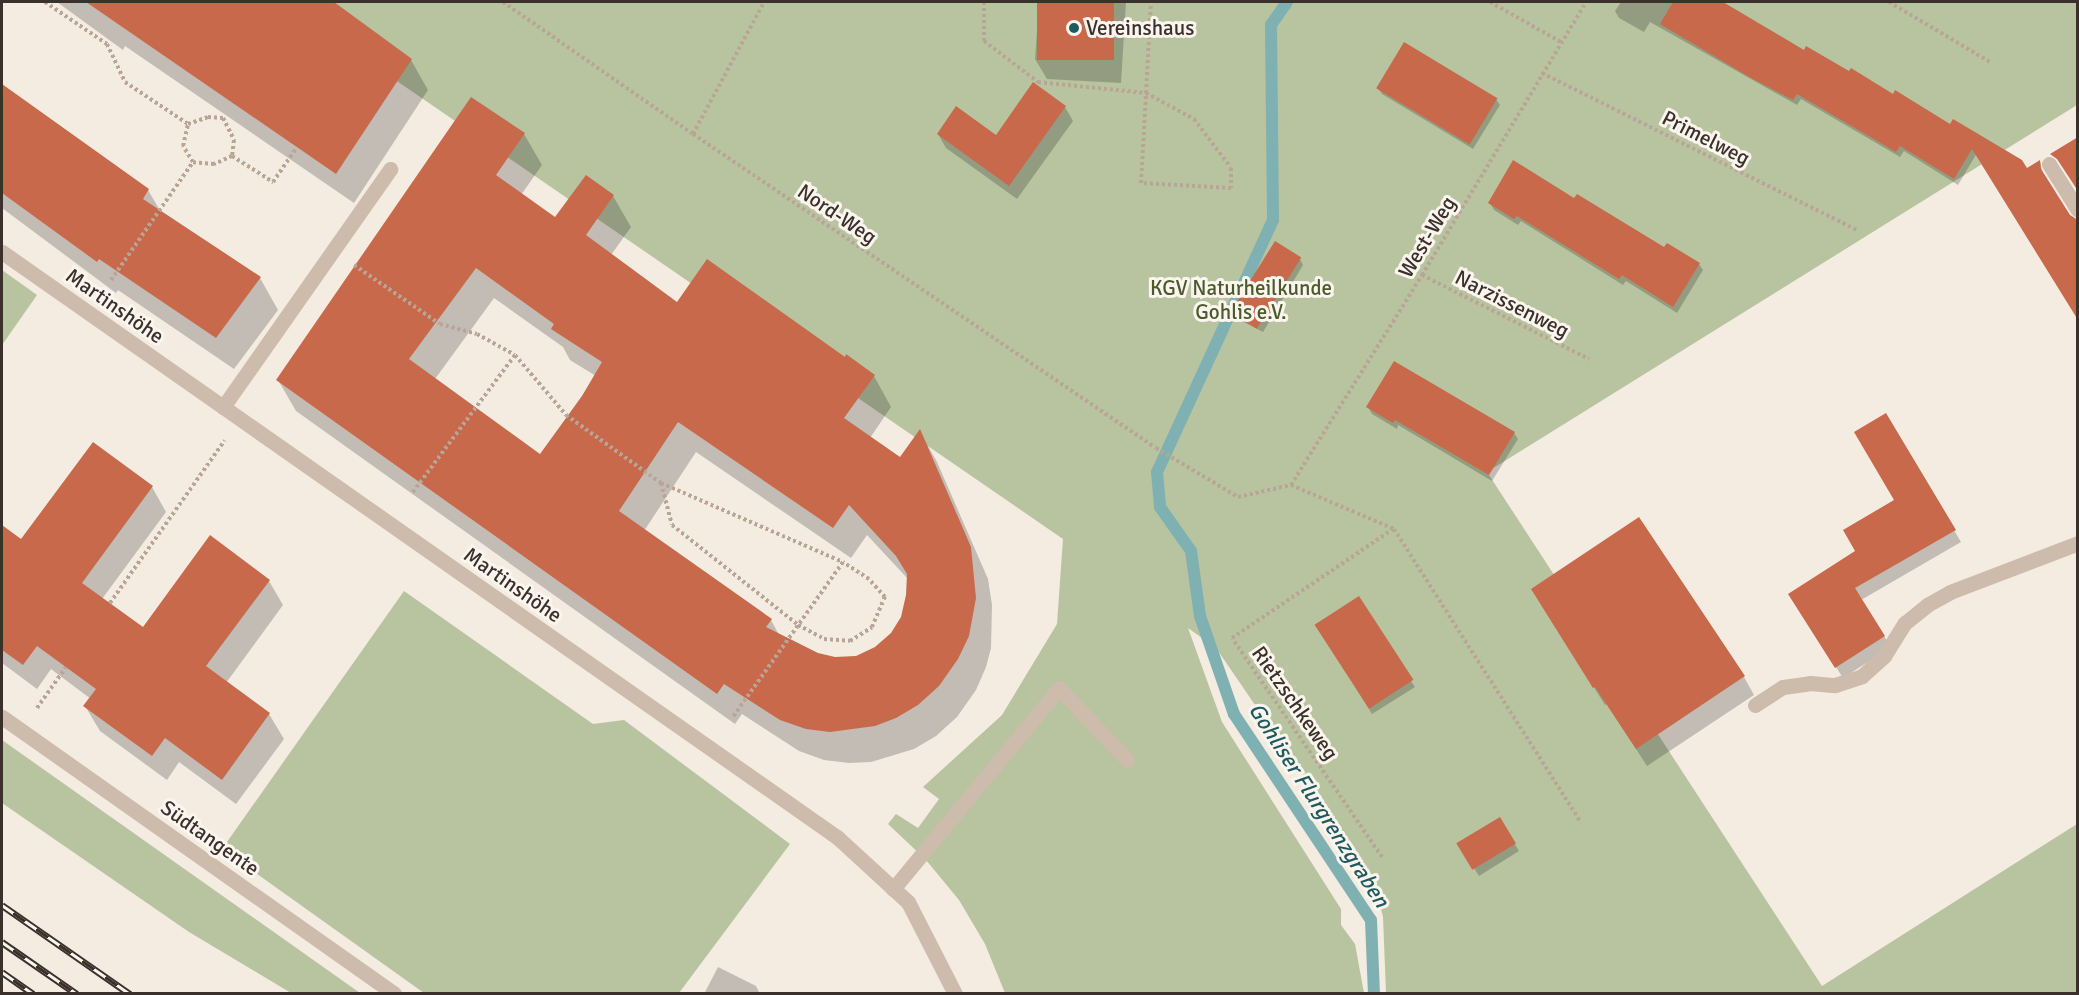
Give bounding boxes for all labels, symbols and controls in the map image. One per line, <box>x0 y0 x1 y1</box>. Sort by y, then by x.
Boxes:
place label: Vereinshaus <box>1086 15 1194 41</box>
marker: Vereinshaus <box>1067 21 1081 35</box>
street label: Primelweg <box>1658 105 1754 171</box>
street label: Nord-Weg <box>793 178 881 250</box>
street label: West-Weg <box>1393 192 1461 282</box>
street label: Martinshöhe <box>61 263 169 349</box>
street label: Narzissenweg <box>1451 265 1573 343</box>
park label: KGV Naturheilkunde Gohlis e.V. <box>1150 275 1332 325</box>
street label: Martinshöhe <box>459 542 567 628</box>
street label: Rietzschkeweg <box>1246 641 1344 765</box>
water label: Gohliser Flurgrenzgraben <box>1243 698 1395 912</box>
street label: Südtangente <box>156 795 264 881</box>

